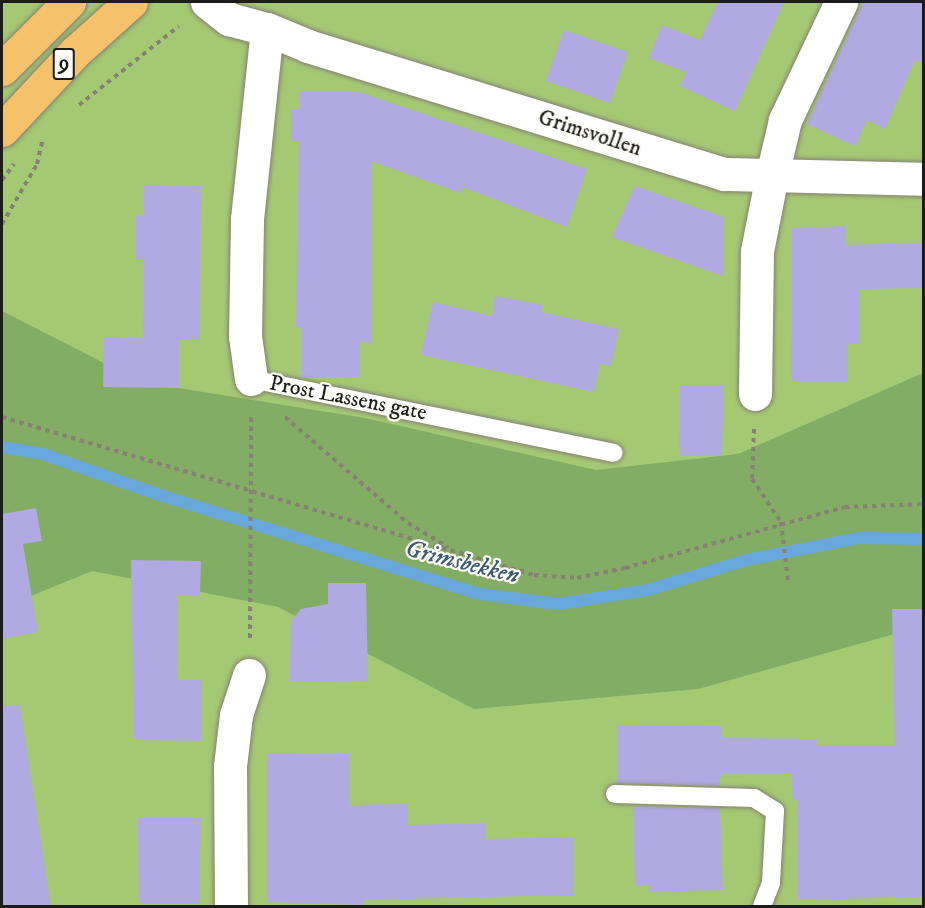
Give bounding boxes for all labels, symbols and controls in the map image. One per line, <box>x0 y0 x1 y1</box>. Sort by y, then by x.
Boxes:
road number: 9 <box>52 46 76 82</box>
street label: Grimsvollen <box>535 104 645 162</box>
street label: Prost Lassens gate <box>267 370 429 426</box>
water label: Grimsbekken <box>402 535 522 591</box>

